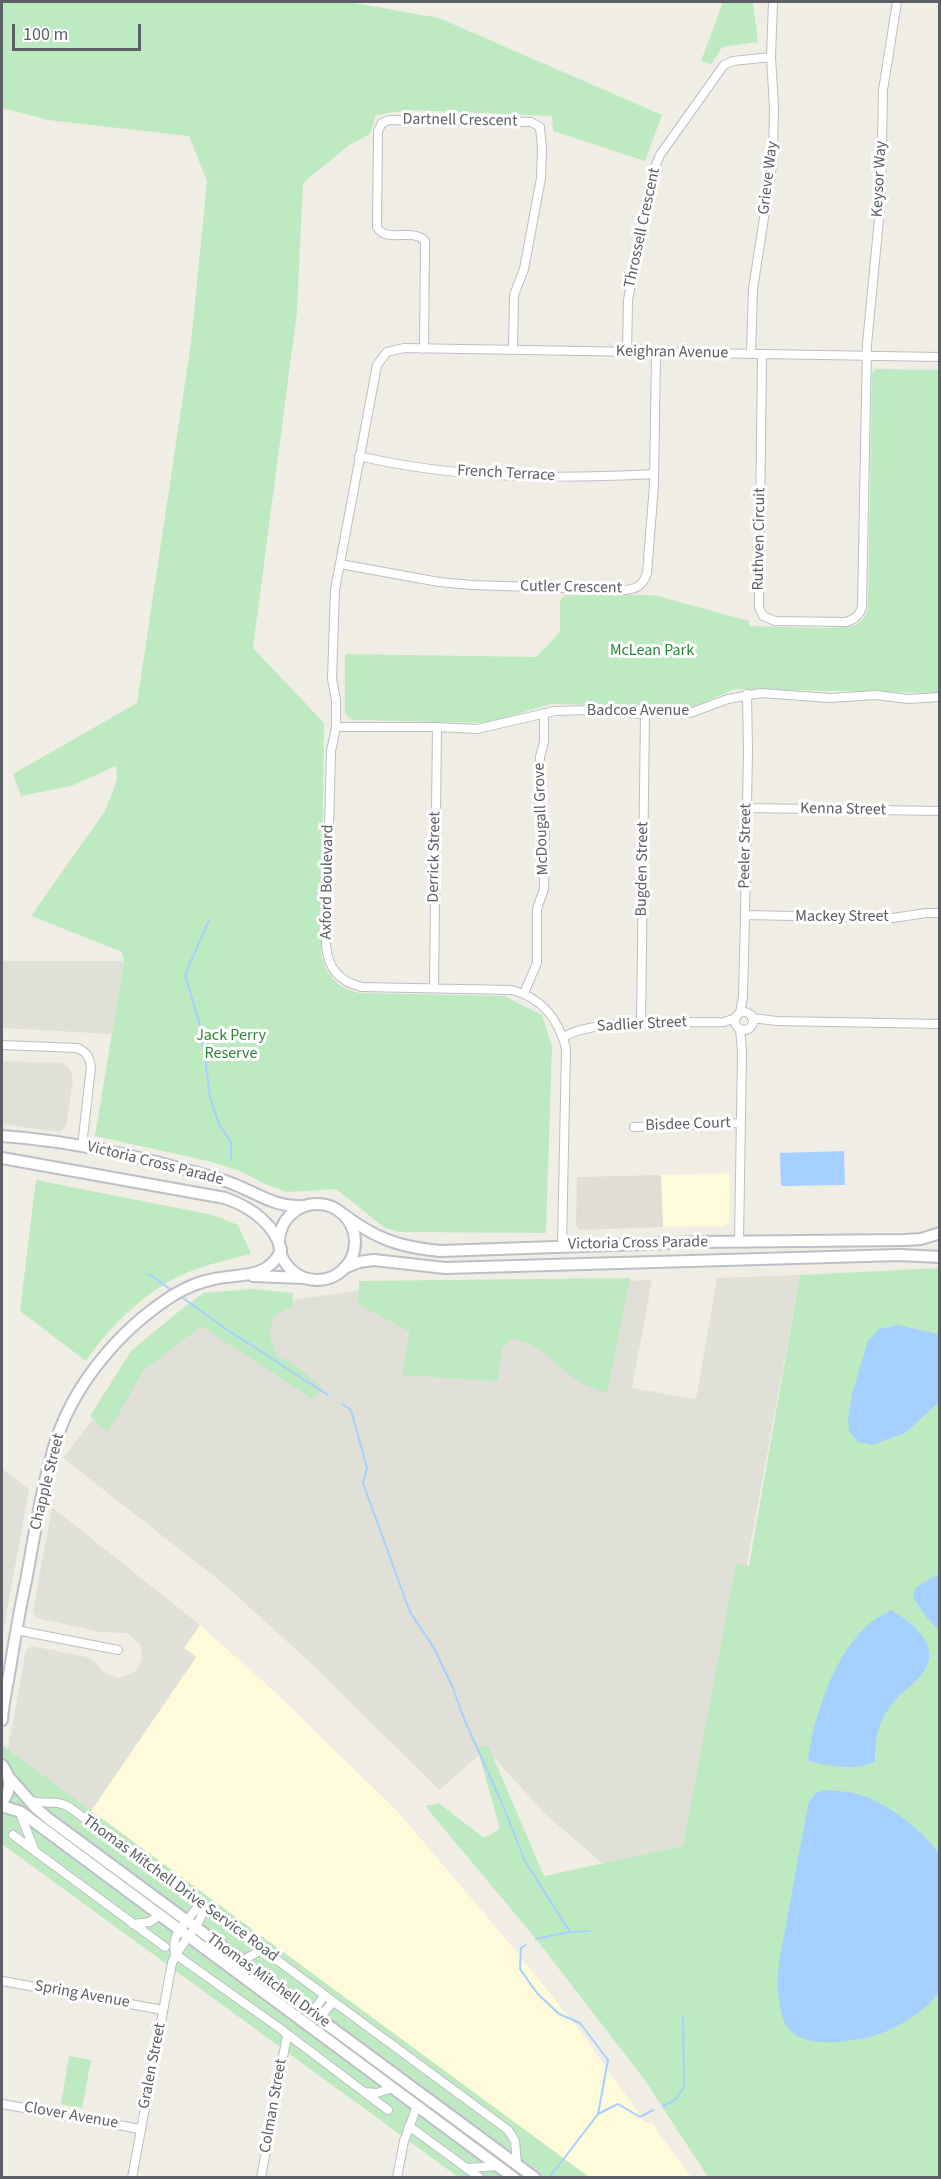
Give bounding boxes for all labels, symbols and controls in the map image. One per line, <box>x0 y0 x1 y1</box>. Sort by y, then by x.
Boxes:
scale bar <box>15 12 144 50</box>
text: 100 m <box>23 22 68 47</box>
street label: Dartnell Crescent <box>402 110 518 132</box>
street label: Grieve Way <box>755 140 783 216</box>
street label: Keysor Way <box>868 140 892 218</box>
street label: Throssell Crescent <box>621 166 665 290</box>
street label: Keighran Avenue <box>616 342 728 364</box>
street label: French Terrace <box>457 462 555 486</box>
street label: Ruthven Circuit <box>750 487 770 591</box>
street label: Cutler Crescent <box>520 578 622 598</box>
park label: McLean Park <box>610 641 694 661</box>
street label: Badcoe Avenue <box>587 701 689 721</box>
street label: McDougall Grove <box>530 762 554 876</box>
street label: Kenna Street <box>800 800 886 820</box>
street label: Peeler Street <box>736 803 756 889</box>
street label: Derrick Street <box>425 811 445 903</box>
street label: Bugden Street <box>633 821 653 917</box>
street label: Axford Boulevard <box>317 824 339 940</box>
street label: Mackey Street <box>795 907 889 927</box>
street label: Sadlier Street <box>596 1013 688 1037</box>
park label: Jack Perry Reserve <box>196 1026 266 1064</box>
street label: Bisdee Court <box>645 1114 731 1136</box>
street label: Victoria Cross Parade <box>85 1138 225 1190</box>
street label: Victoria Cross Parade <box>568 1233 708 1255</box>
street label: Chapple Street <box>27 1432 69 1532</box>
street label: Thomas Mitchell Drive Service Road <box>78 1811 282 1967</box>
street label: Thomas Mitchell Drive <box>203 1930 333 2032</box>
street label: Spring Avenue <box>33 1977 131 2013</box>
street label: Gralen Street <box>135 2021 171 2111</box>
street label: Colman Street <box>256 2057 292 2155</box>
street label: Clover Avenue <box>22 2098 120 2134</box>

